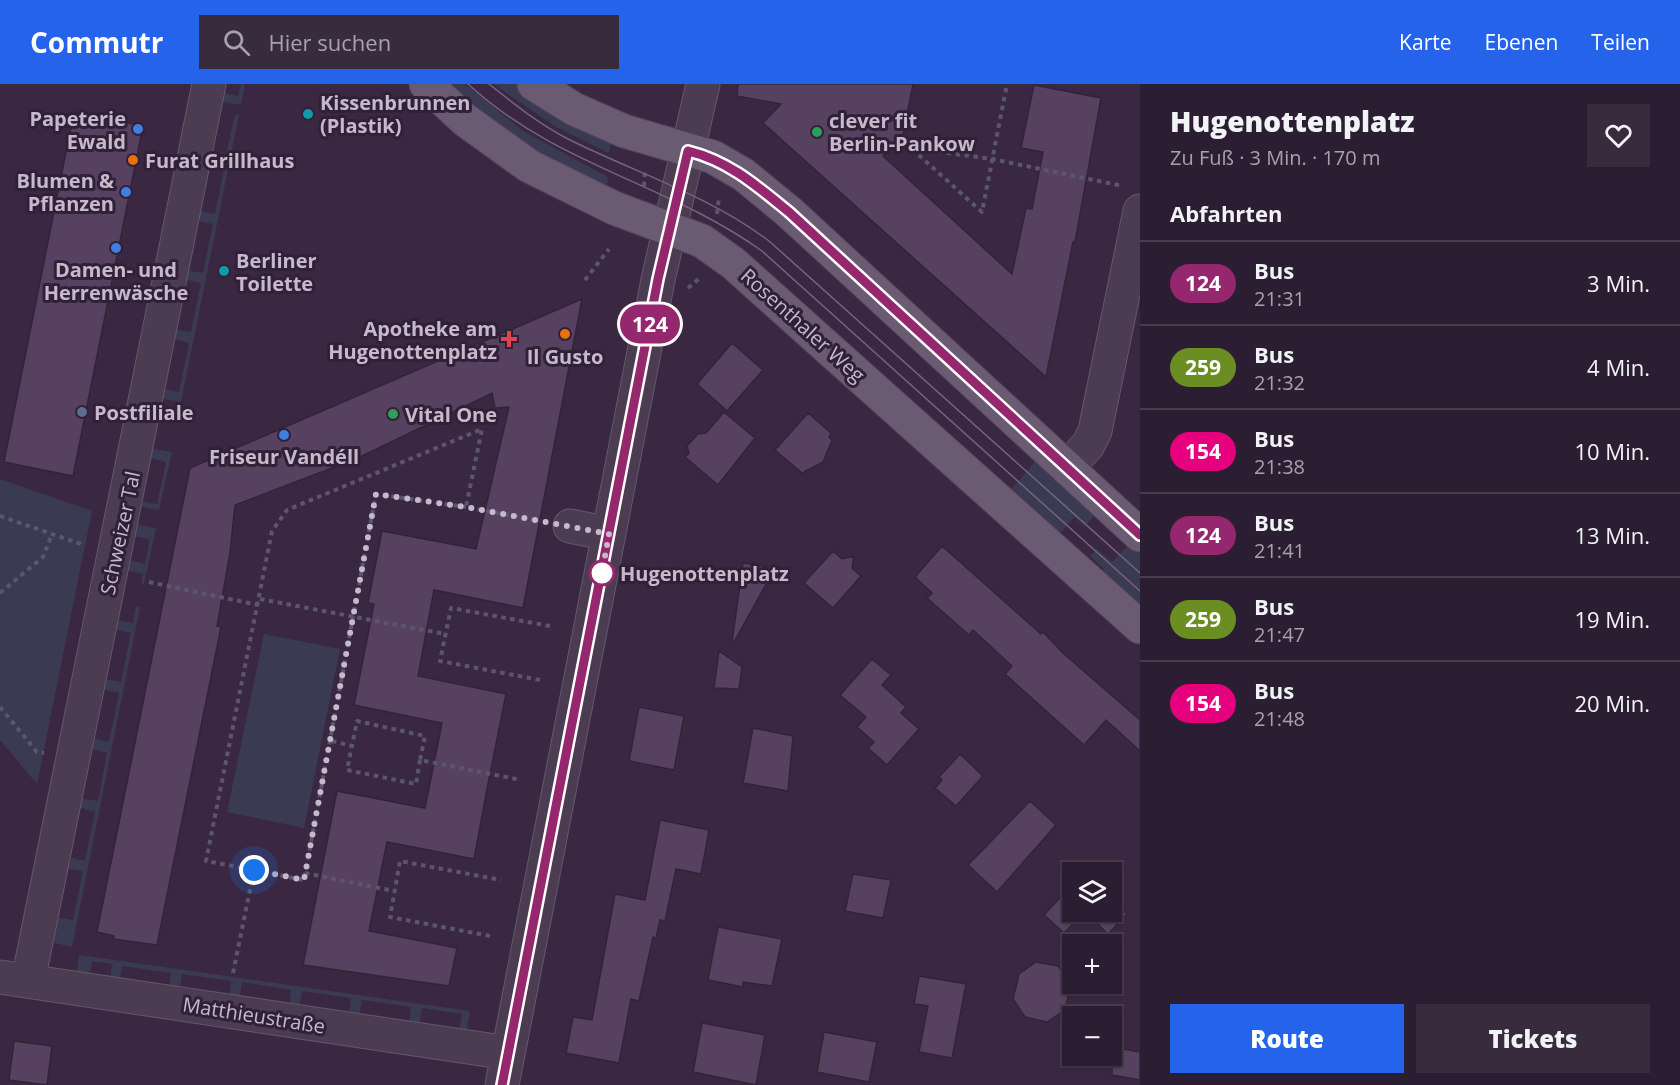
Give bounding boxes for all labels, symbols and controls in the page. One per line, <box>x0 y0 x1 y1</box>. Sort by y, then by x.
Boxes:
search box <box>199 15 619 69</box>
text: Commutr <box>30 23 163 61</box>
icon: search <box>220 26 253 59</box>
text: Hier suchen <box>268 27 391 57</box>
text: Karte <box>1399 28 1452 56</box>
text: Ebenen <box>1485 28 1558 56</box>
text: Teilen <box>1591 28 1650 56</box>
place label: Kissenbrunnen (Plastik) <box>320 89 470 139</box>
text: Hugenottenplatz <box>1170 102 1414 140</box>
button: heart <box>1587 104 1650 167</box>
place label: Papeterie Ewald <box>29 105 126 155</box>
marker: Kissenbrunnen (Plastik) <box>301 107 315 121</box>
place label: clever fit Berlin-Pankow <box>829 107 975 157</box>
marker: Papeterie Ewald <box>131 122 145 136</box>
marker: clever fit Berlin-Pankow <box>810 125 824 139</box>
text: Zu Fuß · 3 Min. · 170 m <box>1170 144 1380 171</box>
place label: Furat Grillhaus <box>145 147 294 174</box>
marker: Furat Grillhaus <box>126 153 140 167</box>
place label: Blumen & Pflanzen <box>17 167 114 217</box>
marker: Blumen & Pflanzen <box>119 185 133 199</box>
text: Abfahrten <box>1170 198 1282 228</box>
marker: Damen- und Herrenwäsche <box>109 241 123 255</box>
place label: Berliner Toilette <box>236 247 317 297</box>
text: Bus <box>1254 255 1294 285</box>
place label: Damen- und Herrenwäsche <box>44 256 188 306</box>
street label: Rosenthaler Weg <box>735 262 871 388</box>
marker: Berliner Toilette <box>217 264 231 278</box>
text: 3 Min. <box>1587 268 1650 298</box>
text: 124 <box>1185 269 1221 297</box>
text: 21:31 <box>1254 285 1305 312</box>
line badge: 124 <box>616 304 684 344</box>
text: 124 <box>632 310 668 338</box>
place label: Apotheke am Hugenottenplatz <box>328 315 497 365</box>
marker: Il Gusto <box>558 327 572 341</box>
marker: Apotheke am Hugenottenplatz <box>502 332 516 346</box>
text: Bus <box>1254 339 1294 369</box>
place label: Il Gusto <box>527 343 603 370</box>
text: 4 Min. <box>1587 352 1650 382</box>
text: 259 <box>1185 353 1221 381</box>
text: 21:32 <box>1254 369 1305 396</box>
place label: Postfiliale <box>94 399 194 426</box>
place label: Vital One <box>405 401 497 428</box>
marker: Postfiliale <box>75 405 89 419</box>
marker: Vital One <box>386 407 400 421</box>
text: Bus <box>1254 423 1294 453</box>
marker: Friseur Vandéll <box>277 428 291 442</box>
text: 10 Min. <box>1575 436 1650 466</box>
text: 154 <box>1185 437 1221 465</box>
place label: Friseur Vandéll <box>209 443 359 470</box>
text: 21:38 <box>1254 453 1305 480</box>
street label: Schweizer Tal <box>94 469 146 597</box>
text: Bus <box>1254 507 1294 537</box>
text: 13 Min. <box>1575 520 1650 550</box>
text: 124 <box>1185 521 1221 549</box>
text: 21:41 <box>1254 537 1305 564</box>
marker: Hugenottenplatz <box>589 560 615 586</box>
place label: Hugenottenplatz <box>620 560 789 587</box>
text: Bus <box>1254 591 1294 621</box>
text: 19 Min. <box>1575 604 1650 634</box>
text: 259 <box>1185 605 1221 633</box>
text: 21:47 <box>1254 621 1305 648</box>
text: Bus <box>1254 675 1294 705</box>
text: 20 Min. <box>1575 688 1650 718</box>
text: 154 <box>1185 689 1221 717</box>
text: 21:48 <box>1254 705 1305 732</box>
your location <box>239 855 269 885</box>
map controls <box>1062 862 1122 1066</box>
button: layers <box>1062 862 1122 922</box>
button: + <box>1062 934 1122 994</box>
street label: Matthieustraße <box>181 990 327 1040</box>
button: Route <box>1170 1004 1404 1073</box>
button: Tickets <box>1416 1004 1650 1073</box>
button: − <box>1062 1006 1122 1066</box>

